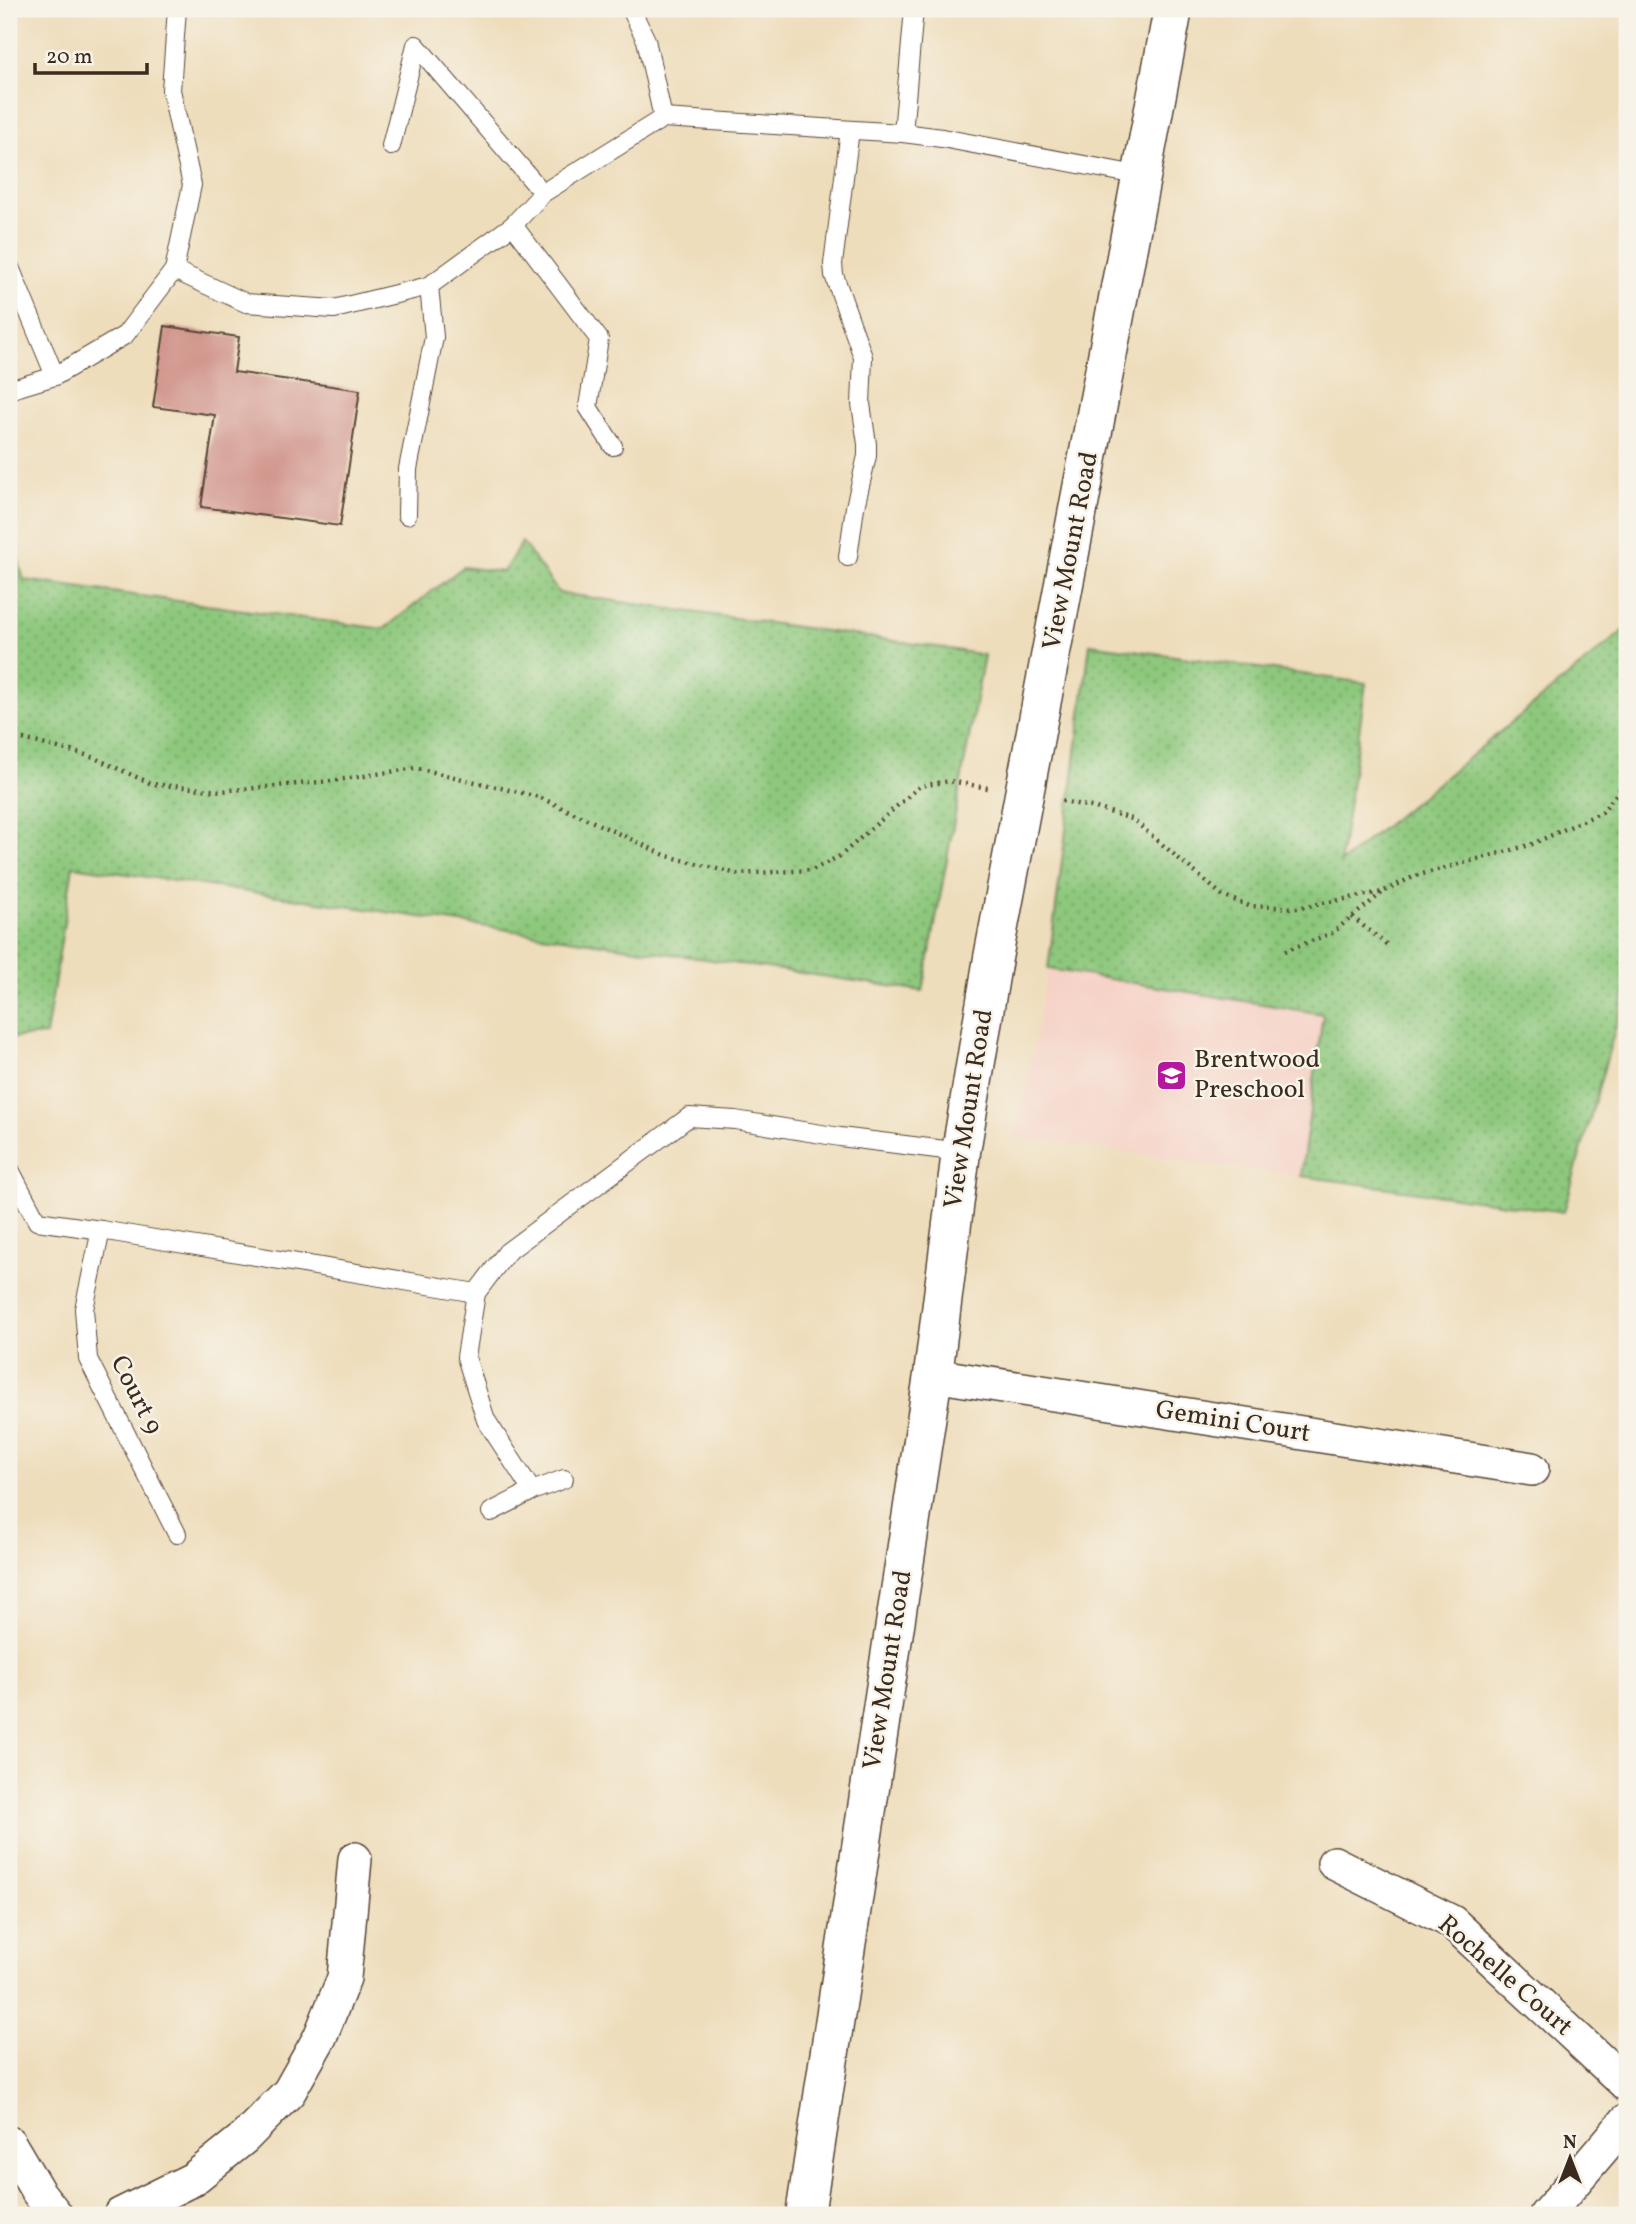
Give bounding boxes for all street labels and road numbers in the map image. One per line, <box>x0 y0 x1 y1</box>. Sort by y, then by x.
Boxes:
street label: View Mount Road <box>1034 449 1108 653</box>
street label: View Mount Road <box>935 1007 1003 1211</box>
street label: Court 9 <box>101 1349 171 1441</box>
street label: Gemini Court <box>1153 1392 1313 1452</box>
street label: View Mount Road <box>854 1568 922 1772</box>
street label: Rochelle Court <box>1430 1907 1580 2045</box>

